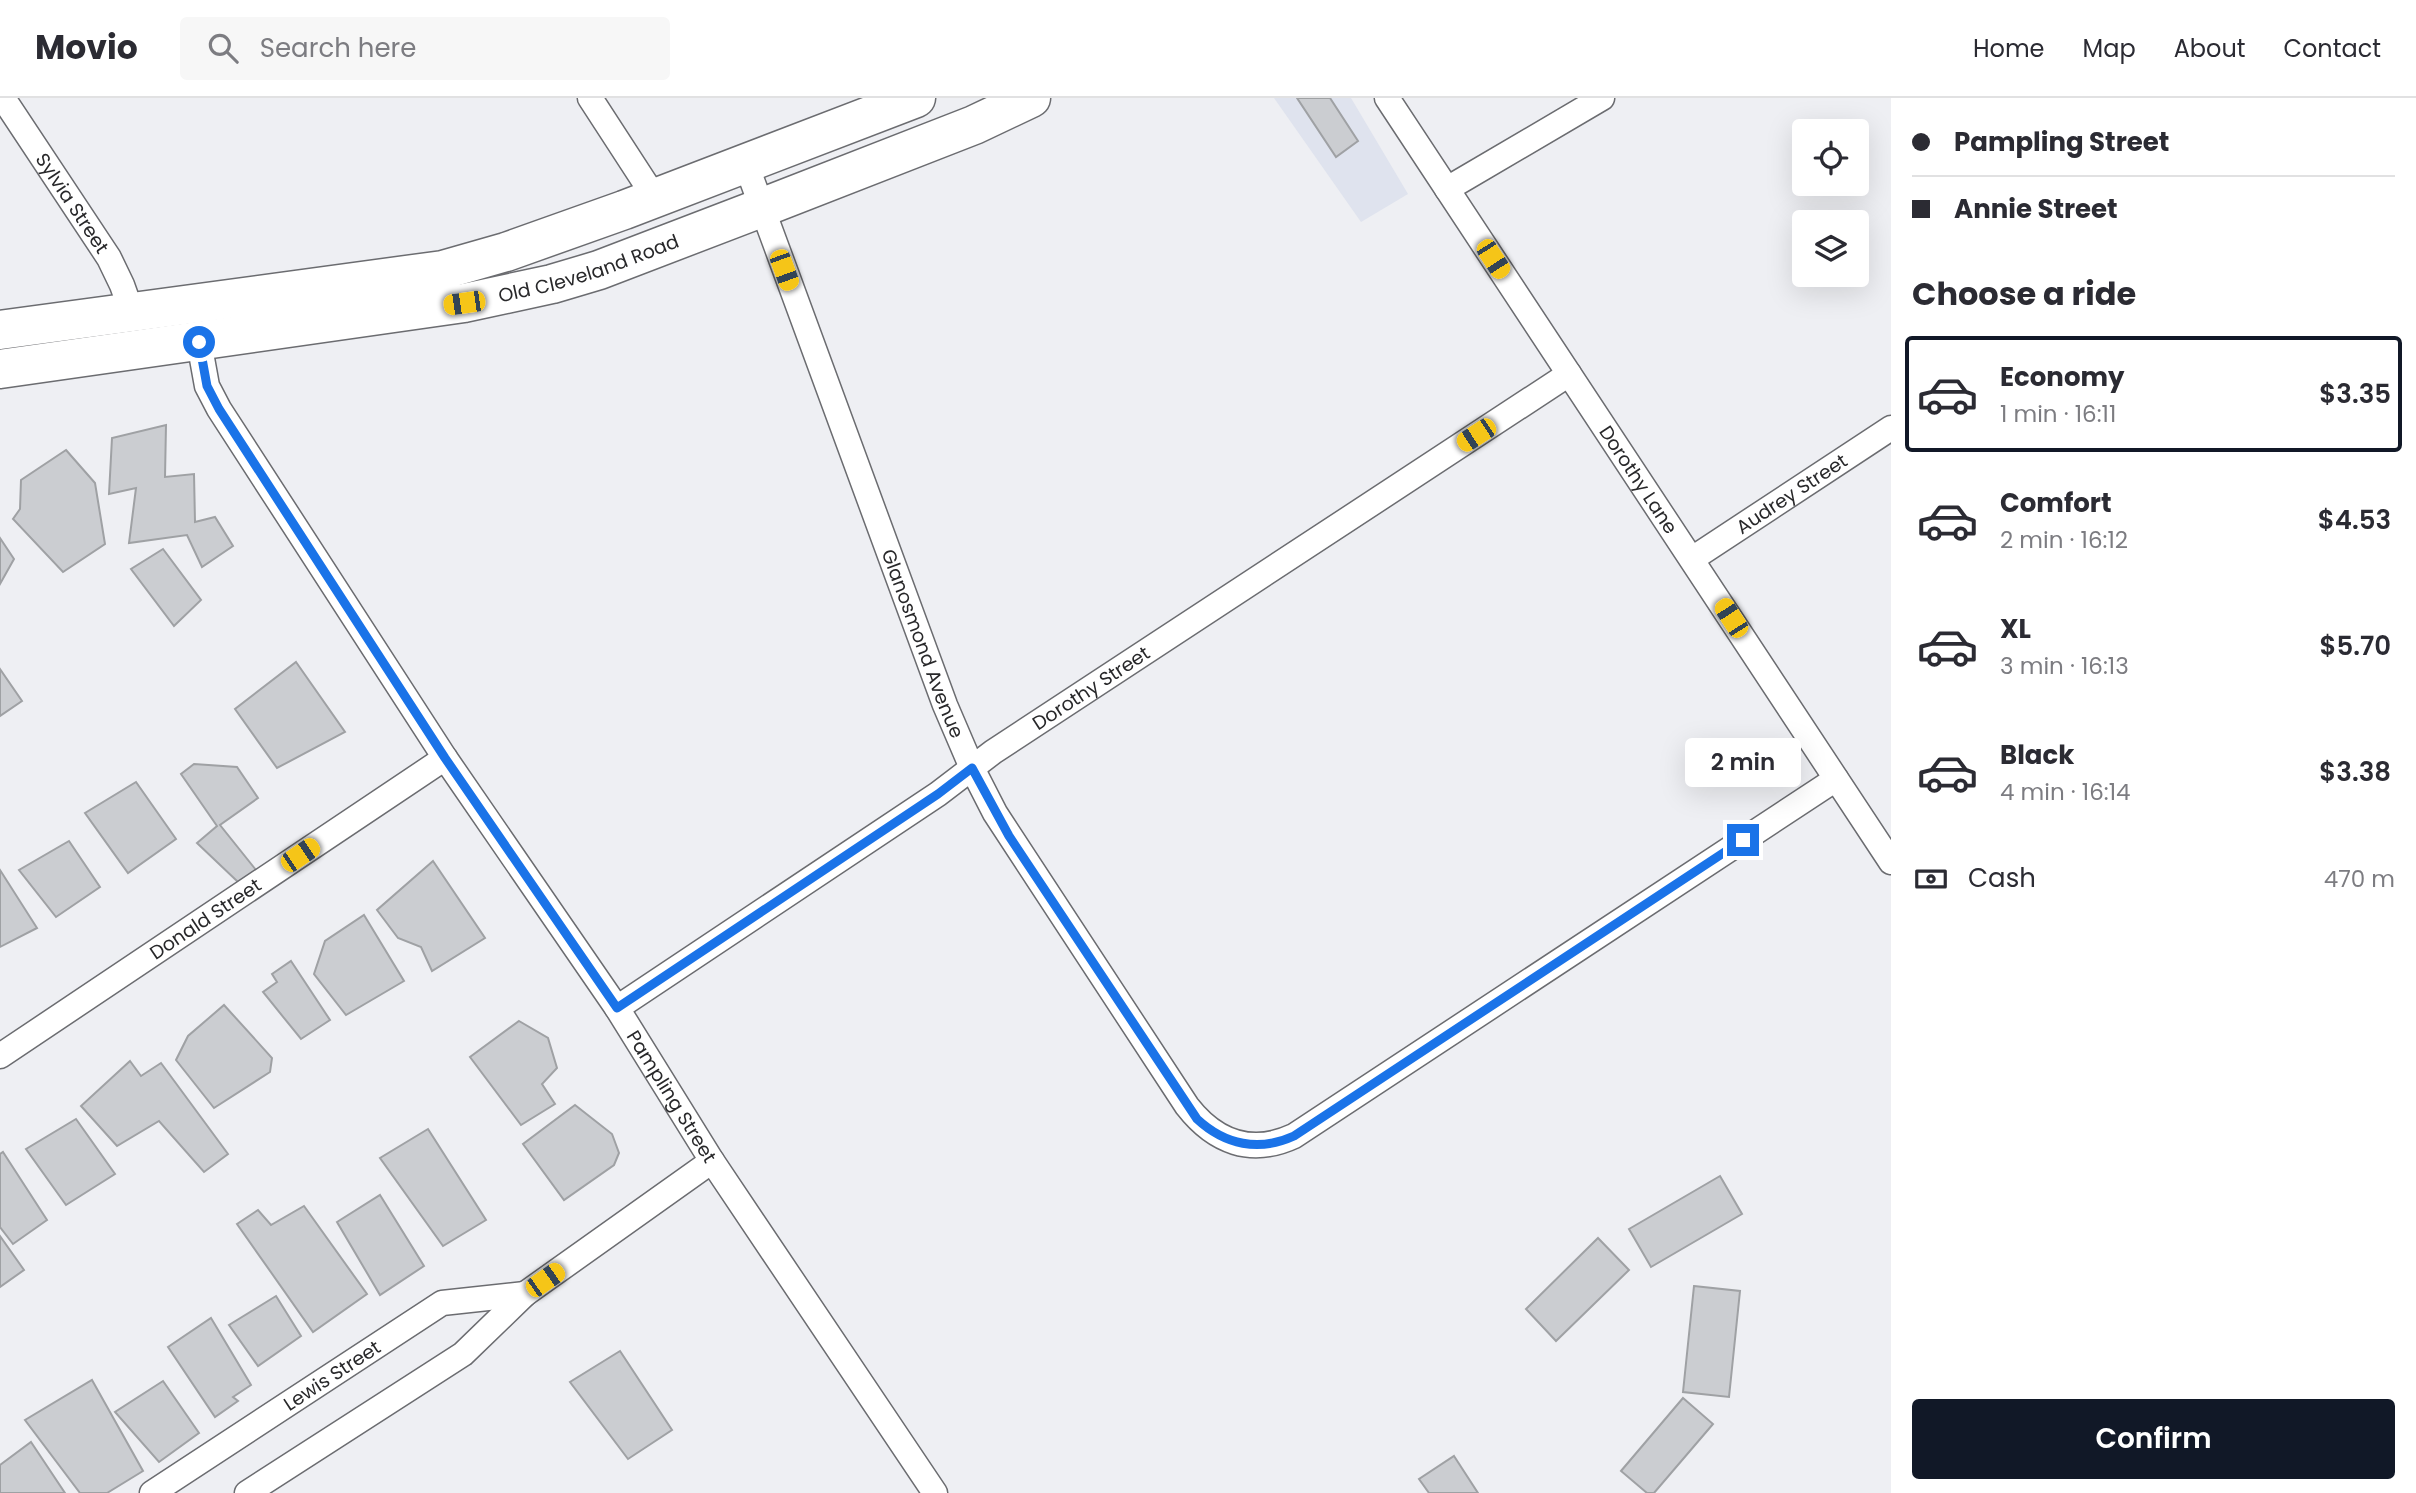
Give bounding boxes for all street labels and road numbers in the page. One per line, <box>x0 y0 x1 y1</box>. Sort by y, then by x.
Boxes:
street label: Sylvia Street <box>29 147 116 259</box>
street label: Old Cleveland Road <box>496 227 683 309</box>
street label: Dorothy Lane <box>1593 420 1684 539</box>
street label: Audrey Street <box>1730 447 1852 540</box>
street label: Glanosmond Avenue <box>875 545 971 742</box>
street label: Dorothy Street <box>1027 639 1155 736</box>
street label: Donald Street <box>144 871 266 966</box>
street label: Pampling Street <box>620 1025 723 1168</box>
street label: Lewis Street <box>278 1333 386 1417</box>

